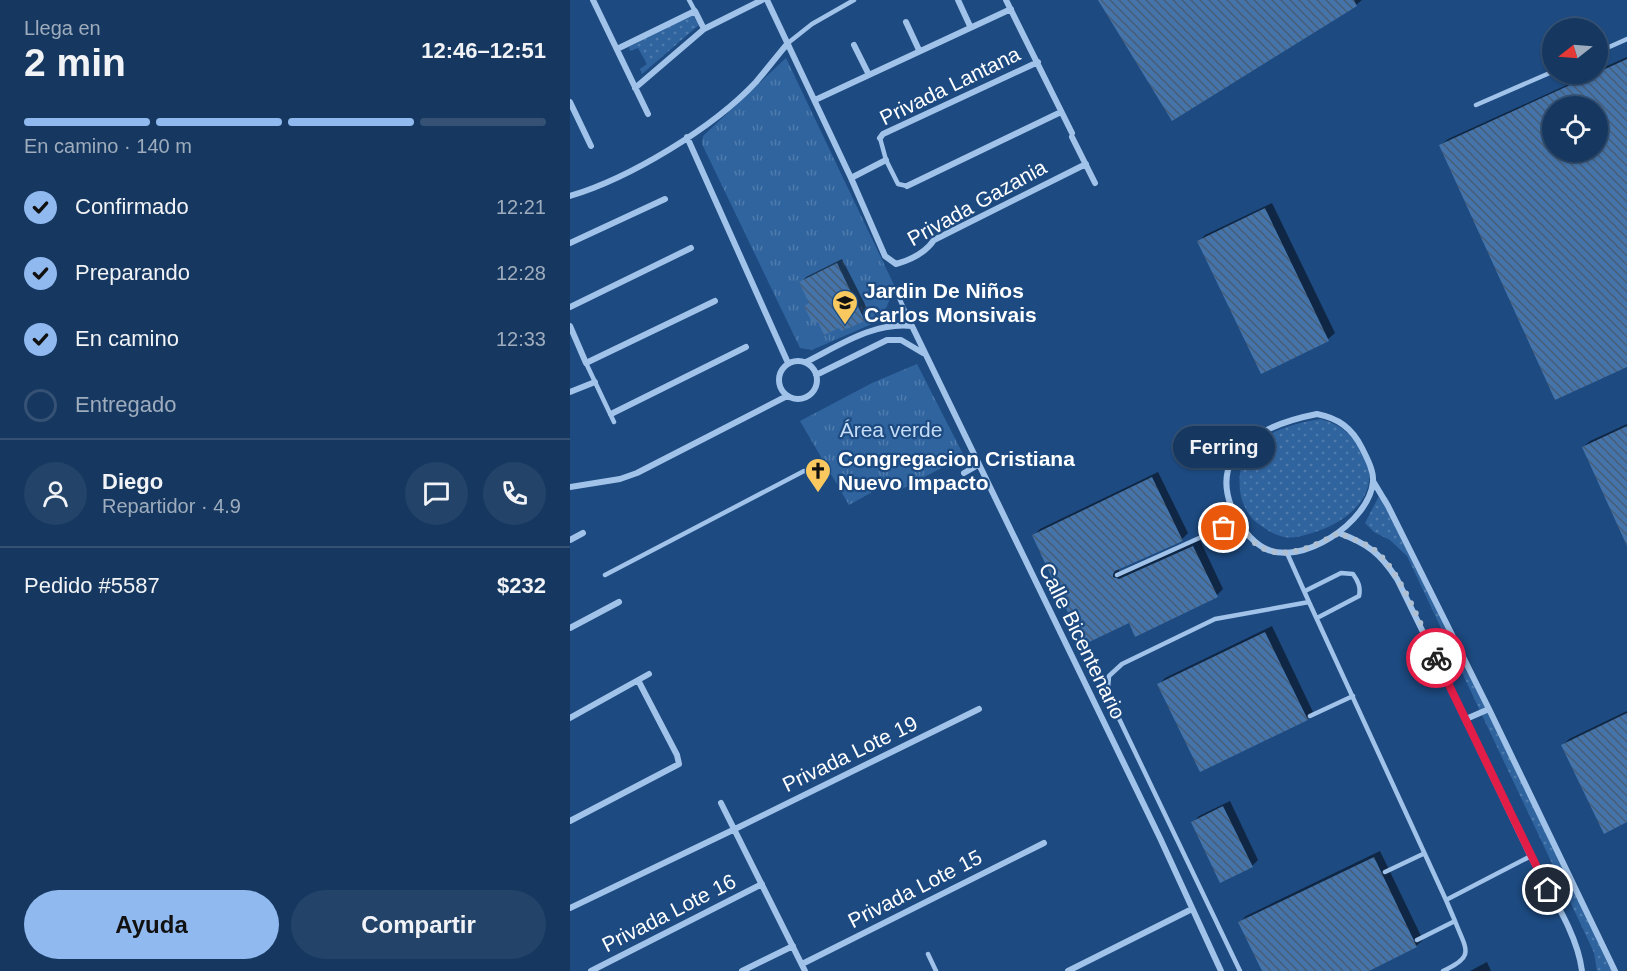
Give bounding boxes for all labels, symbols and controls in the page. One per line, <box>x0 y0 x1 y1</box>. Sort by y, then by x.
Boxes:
text: Llega en <box>24 17 101 39</box>
north arrow <box>1542 18 1608 84</box>
map controls <box>1542 18 1608 162</box>
text: 12:46–12:51 <box>421 38 546 63</box>
text: 2 min <box>24 41 126 84</box>
street label: Privada Lantana <box>876 42 1024 129</box>
button: locate <box>1542 96 1608 162</box>
text: En camino · 140 m <box>24 135 192 157</box>
street label: Privada Gazania <box>903 155 1051 250</box>
icon: check <box>24 191 57 224</box>
text: Confirmado <box>75 194 189 219</box>
text: 12:21 <box>496 196 546 218</box>
icon: check <box>24 257 57 290</box>
text: Preparando <box>75 260 190 285</box>
text: 12:28 <box>496 262 546 284</box>
place label: Jardin De Niños Carlos Monsivais <box>864 279 1037 326</box>
school or university icon: Jardin De Niños Carlos Monsivais <box>830 288 860 326</box>
icon: check <box>24 323 57 356</box>
text: En camino <box>75 326 179 351</box>
text: 12:33 <box>496 328 546 350</box>
text: Entregado <box>75 392 177 417</box>
park label: Área verde <box>840 418 942 441</box>
callout: Ferring <box>1173 426 1275 468</box>
text: Ferring <box>1190 436 1258 458</box>
place label: Congregacion Cristiana Nuevo Impacto <box>838 447 1075 494</box>
church icon: Congregacion Cristiana Nuevo Impacto <box>803 456 833 494</box>
button: person <box>24 462 87 525</box>
button: chat <box>405 462 468 525</box>
button: phone <box>483 462 546 525</box>
text: Diego <box>102 469 163 494</box>
text: Repartidor · 4.9 <box>102 495 241 517</box>
pin <box>1198 502 1249 553</box>
icon: bag <box>1207 511 1240 544</box>
street label: Calle Bicentenario <box>1035 559 1130 722</box>
text: Pedido #5587 <box>24 573 160 598</box>
text: $232 <box>497 573 546 598</box>
courier <box>1406 628 1466 688</box>
icon: bike <box>1420 642 1453 675</box>
street label: Privada Lote 19 <box>779 711 921 796</box>
street label: Privada Lote 15 <box>844 845 986 932</box>
pin <box>1522 864 1573 915</box>
street label: Privada Lote 16 <box>598 869 740 956</box>
icon: home <box>1531 873 1564 906</box>
button: Ayuda <box>24 890 279 959</box>
button: Compartir <box>291 890 546 959</box>

